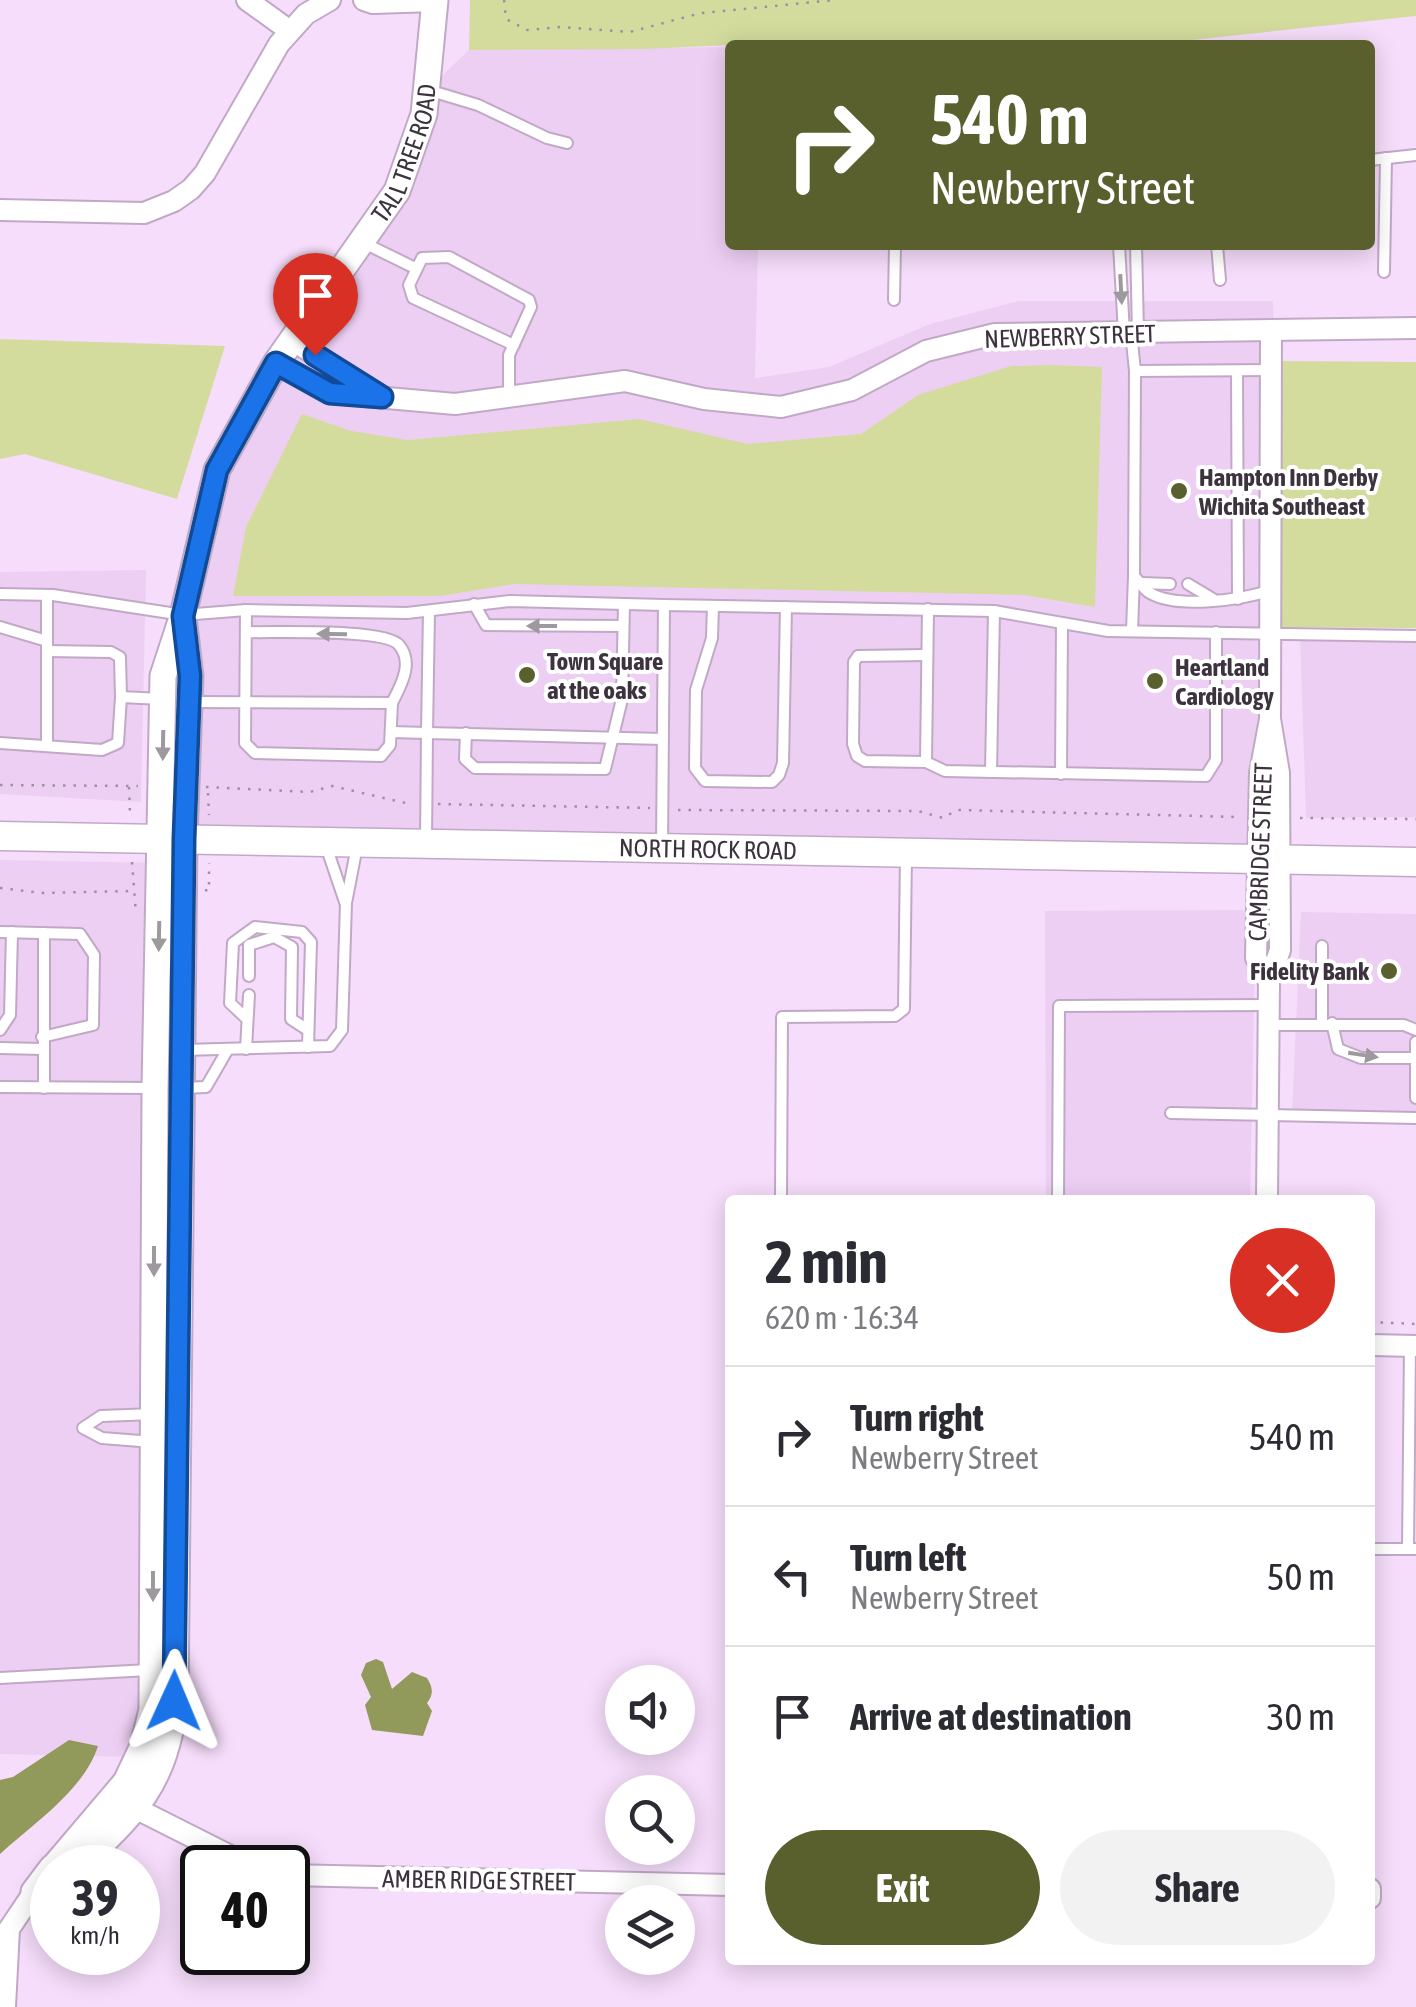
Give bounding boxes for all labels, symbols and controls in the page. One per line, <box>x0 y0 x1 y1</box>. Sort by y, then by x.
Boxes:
text: 540 m <box>930 79 1089 159</box>
icon: right <box>765 80 895 210</box>
street label: TALL TREE ROAD <box>366 83 441 227</box>
text: Newberry Street <box>930 162 1195 214</box>
pin <box>273 253 358 356</box>
icon: arrive <box>288 268 343 323</box>
one-way arrow <box>1114 273 1130 305</box>
street label: NEWBERRY STREET <box>984 319 1156 353</box>
place label: Hampton Inn Derby Wichita Southeast <box>1198 463 1379 520</box>
marker: Hampton Inn Derby Wichita Southeast <box>1168 480 1190 502</box>
one-way arrow <box>526 617 558 633</box>
one-way arrow <box>315 625 347 641</box>
place label: Town Square at the oaks <box>547 647 663 704</box>
place label: Heartland Cardiology <box>1175 653 1274 710</box>
marker: Town Square at the oaks <box>516 664 538 686</box>
marker: Heartland Cardiology <box>1144 670 1166 692</box>
one-way arrow <box>155 729 171 761</box>
street label: CAMBRIDGE STREET <box>1243 762 1277 942</box>
street label: NORTH ROCK ROAD <box>619 833 797 865</box>
one-way arrow <box>151 921 167 953</box>
place label: Fidelity Bank <box>1250 957 1370 985</box>
marker: Fidelity Bank <box>1378 960 1400 982</box>
one-way arrow <box>1348 1048 1379 1063</box>
text: 2 min <box>765 1227 888 1296</box>
button: close <box>1230 1228 1335 1333</box>
one-way arrow <box>146 1246 162 1278</box>
text: 620 m · 16:34 <box>765 1299 919 1336</box>
text: Turn right <box>850 1396 984 1439</box>
icon: right <box>765 1409 820 1464</box>
text: 540 m <box>1249 1415 1335 1458</box>
text: Newberry Street <box>850 1439 1039 1476</box>
text: Turn left <box>850 1536 966 1579</box>
icon: left <box>765 1549 820 1604</box>
text: 50 m <box>1267 1555 1335 1598</box>
one-way arrow <box>144 1571 160 1603</box>
text: Newberry Street <box>850 1579 1039 1616</box>
position arrow <box>122 1649 226 1753</box>
map controls <box>605 1665 695 1975</box>
button: sound <box>605 1665 695 1755</box>
icon: arrive <box>765 1689 820 1744</box>
text: Arrive at destination <box>850 1695 1132 1738</box>
text: 30 m <box>1267 1695 1335 1738</box>
button: search <box>605 1775 695 1865</box>
button: Exit <box>765 1830 1040 1945</box>
button: Share <box>1060 1830 1335 1945</box>
speed limit sign: 40 <box>180 1845 310 1975</box>
street label: AMBER RIDGE STREET <box>382 1864 576 1896</box>
text: 39 <box>71 1869 118 1927</box>
button: layers <box>605 1885 695 1975</box>
text: km/h <box>70 1921 120 1949</box>

